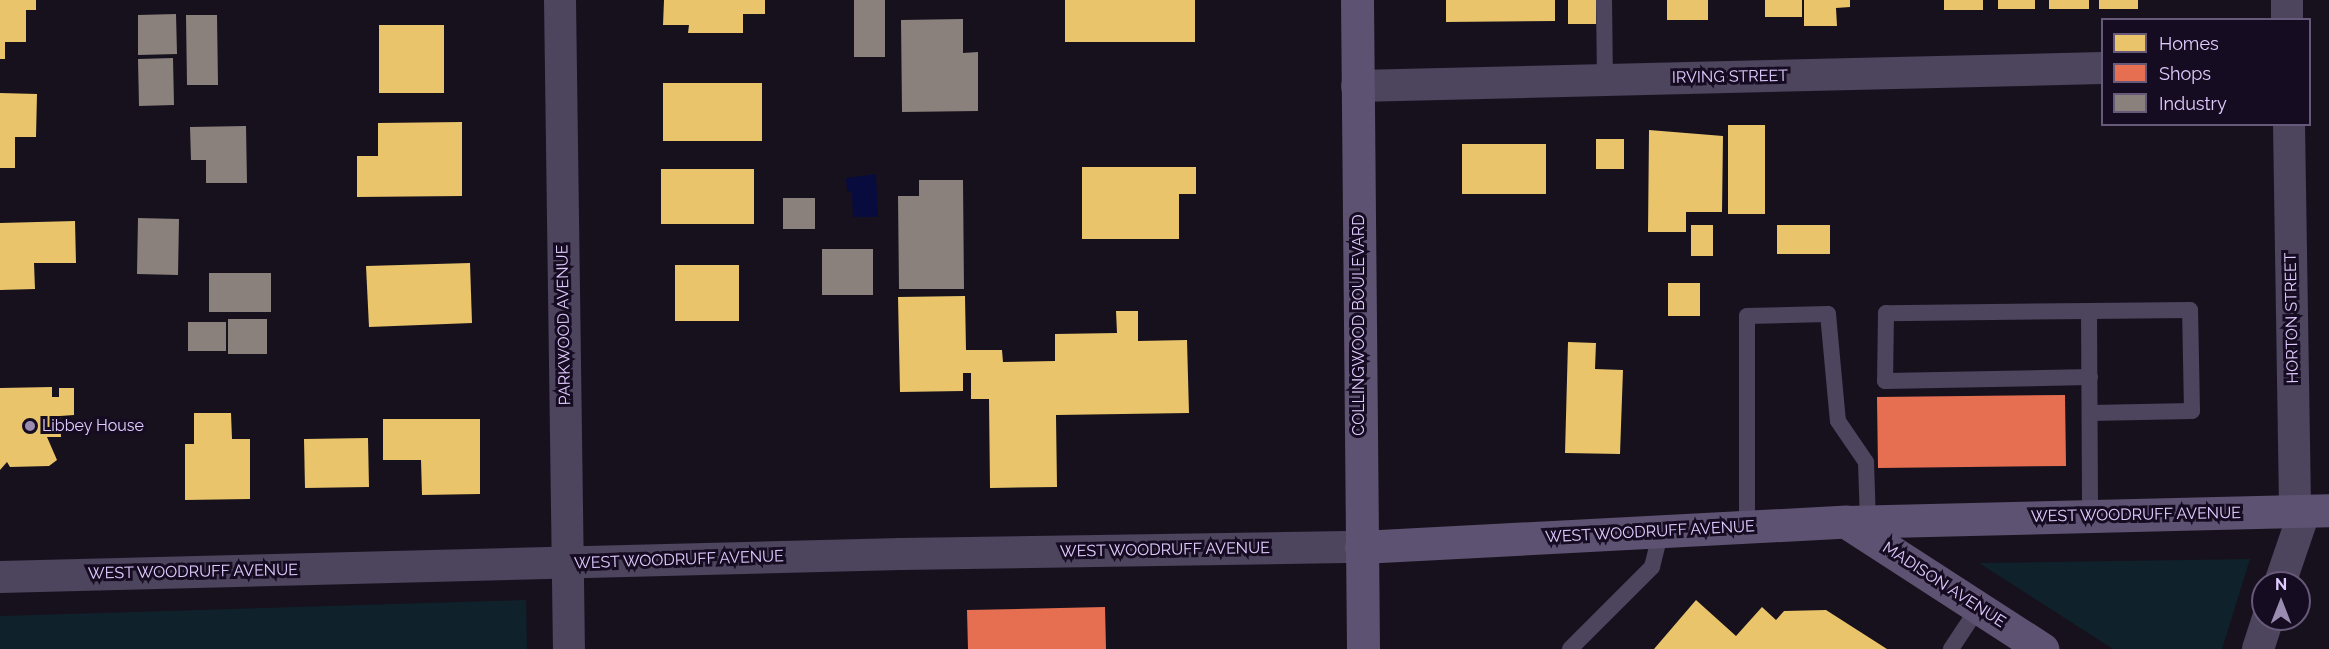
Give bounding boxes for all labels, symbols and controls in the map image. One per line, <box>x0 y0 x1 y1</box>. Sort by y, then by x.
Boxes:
legend <box>2101 18 2311 126</box>
text: Homes <box>2159 33 2219 54</box>
text: Shops <box>2159 63 2211 84</box>
street label: IRVING STREET <box>1672 66 1788 88</box>
text: Industry <box>2159 93 2227 114</box>
street label: COLLINGWOOD BOULEVARD <box>1349 214 1369 436</box>
street label: PARKWOOD AVENUE <box>553 244 575 406</box>
street label: HORTON STREET <box>2281 252 2303 384</box>
place label: Libbey House <box>42 416 144 436</box>
marker: Libbey House <box>23 419 37 433</box>
street label: WEST WOODRUFF AVENUE <box>2030 504 2242 526</box>
street label: WEST WOODRUFF AVENUE <box>1544 517 1756 547</box>
street label: MADISON AVENUE <box>1879 538 2009 632</box>
street label: WEST WOODRUFF AVENUE <box>1059 539 1271 561</box>
street label: WEST WOODRUFF AVENUE <box>573 547 785 573</box>
street label: WEST WOODRUFF AVENUE <box>87 561 299 583</box>
north arrow <box>2251 571 2311 631</box>
text: N <box>2275 575 2287 594</box>

